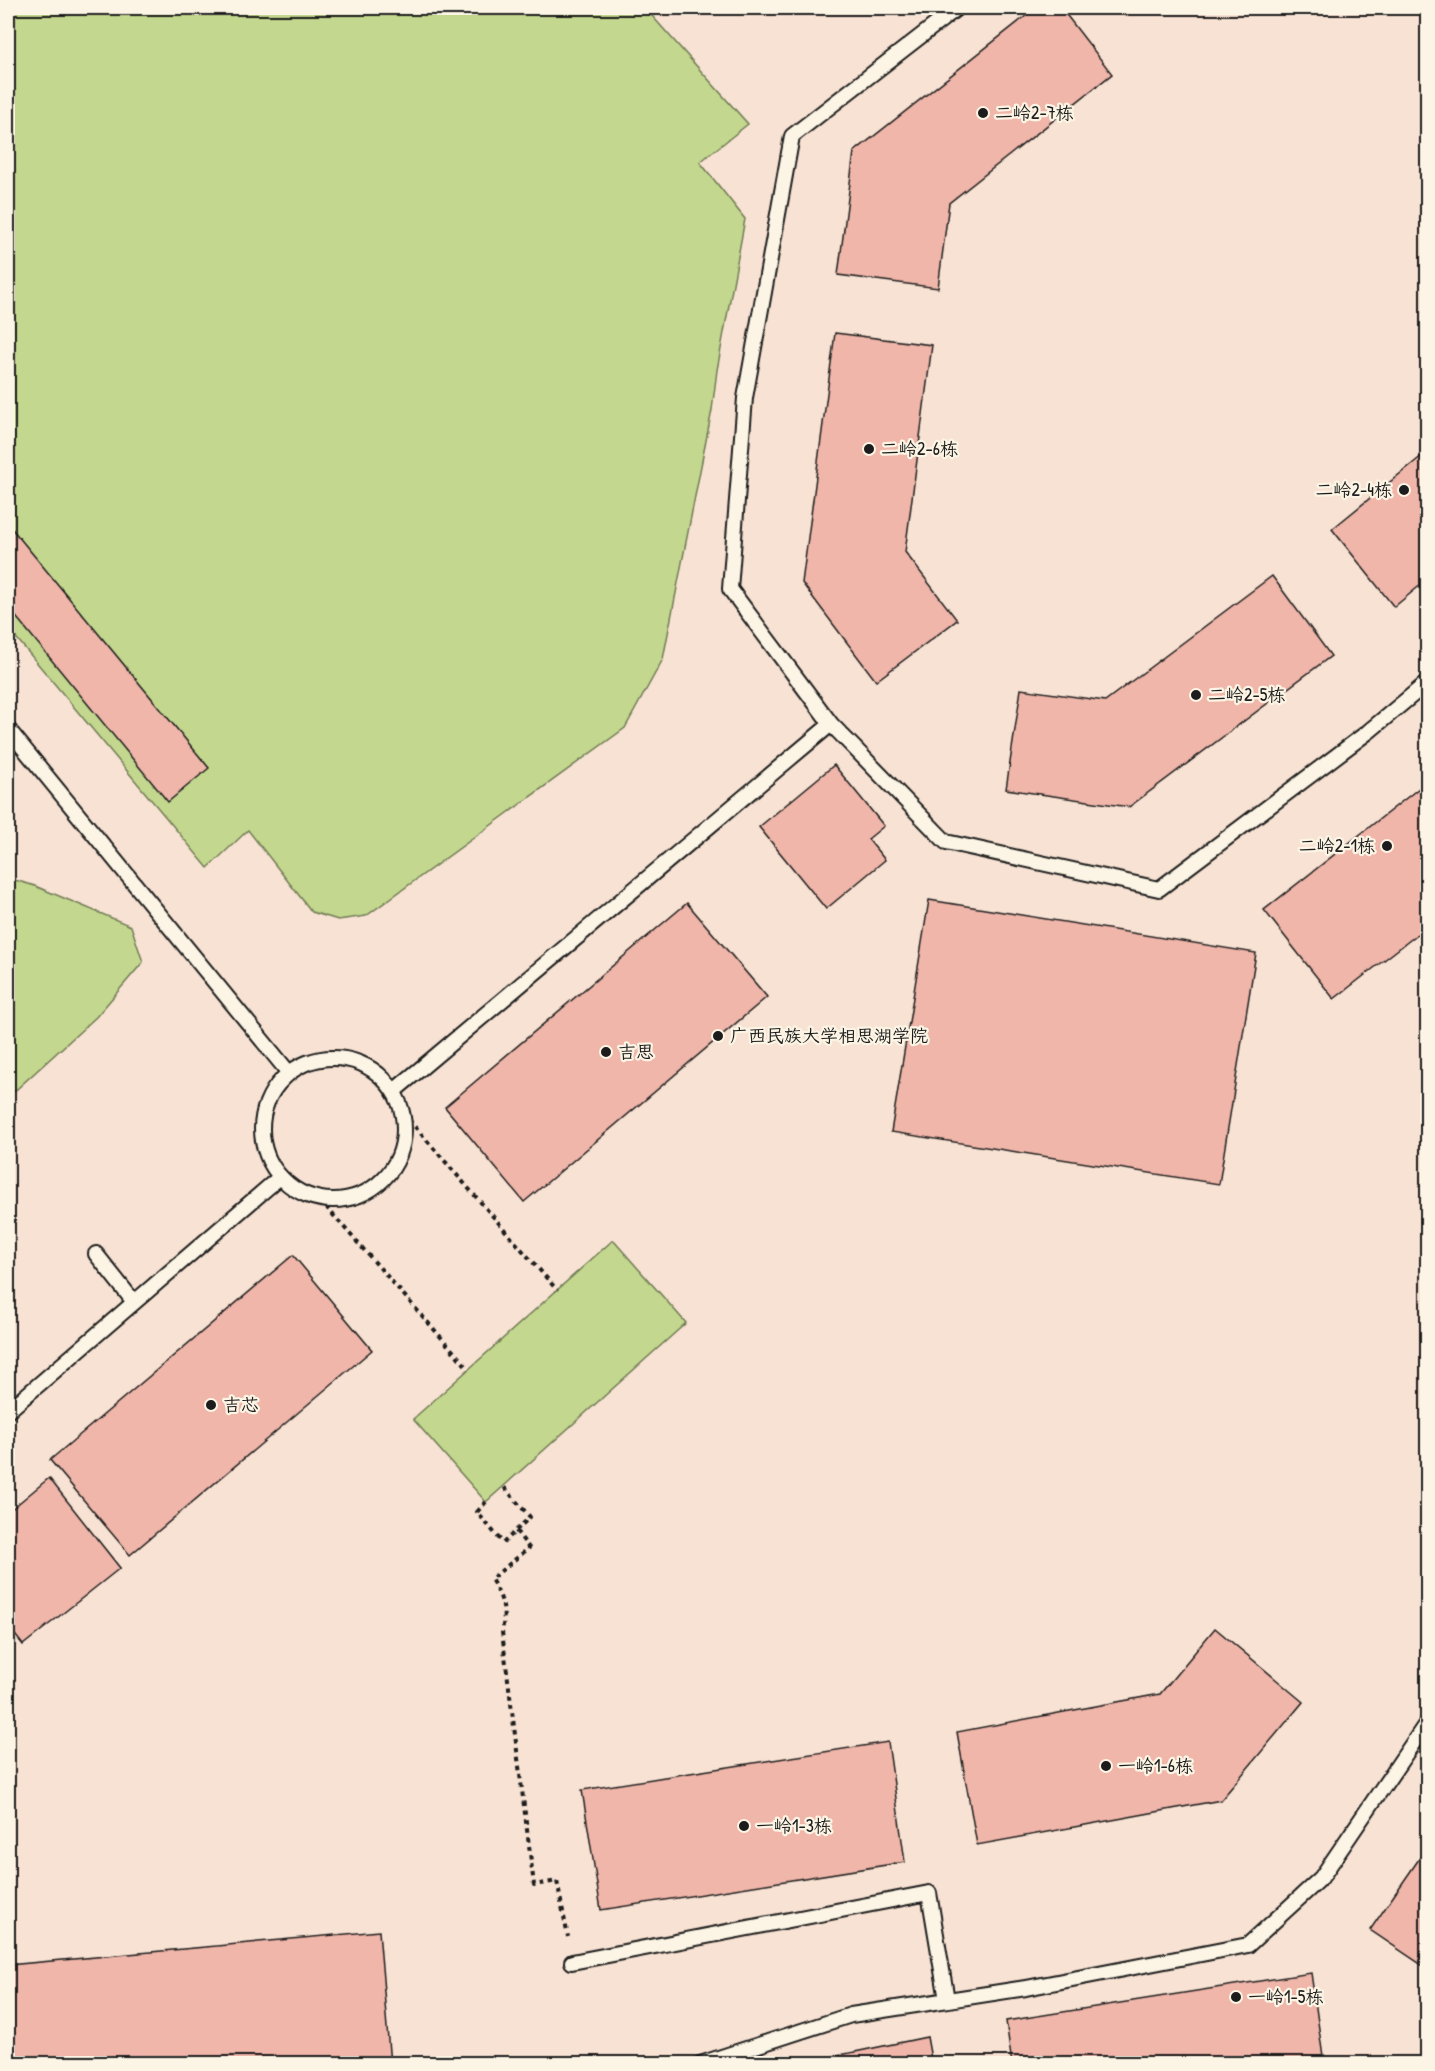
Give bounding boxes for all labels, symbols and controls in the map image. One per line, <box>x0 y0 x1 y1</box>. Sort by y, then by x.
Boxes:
place label: 二岭2-7栋 <box>995 100 1074 125</box>
marker: 二岭2-7栋 <box>976 106 990 120</box>
place label: 二岭2-6栋 <box>881 436 958 461</box>
marker: 二岭2-6栋 <box>862 442 876 456</box>
place label: 二岭2-4栋 <box>1316 477 1392 502</box>
marker: 二岭2-4栋 <box>1397 483 1411 497</box>
place label: 二岭2-5栋 <box>1208 682 1285 707</box>
marker: 二岭2-5栋 <box>1189 688 1203 702</box>
place label: 二岭2-1栋 <box>1299 833 1375 858</box>
marker: 二岭2-1栋 <box>1380 839 1394 853</box>
place label: 广西民族大学相思湖学院 <box>730 1023 928 1048</box>
marker: 广西民族大学相思湖学院 <box>711 1029 725 1043</box>
place label: 吉思 <box>618 1039 654 1064</box>
marker: 吉思 <box>599 1045 613 1059</box>
place label: 吉芯 <box>223 1392 259 1417</box>
marker: 吉芯 <box>204 1398 218 1412</box>
place label: 一岭1-6栋 <box>1118 1753 1193 1778</box>
marker: 一岭1-6栋 <box>1099 1759 1113 1773</box>
place label: 一岭1-3栋 <box>756 1813 832 1838</box>
marker: 一岭1-3栋 <box>737 1819 751 1833</box>
place label: 一岭1-5栋 <box>1248 1984 1323 2009</box>
marker: 一岭1-5栋 <box>1229 1990 1243 2004</box>

